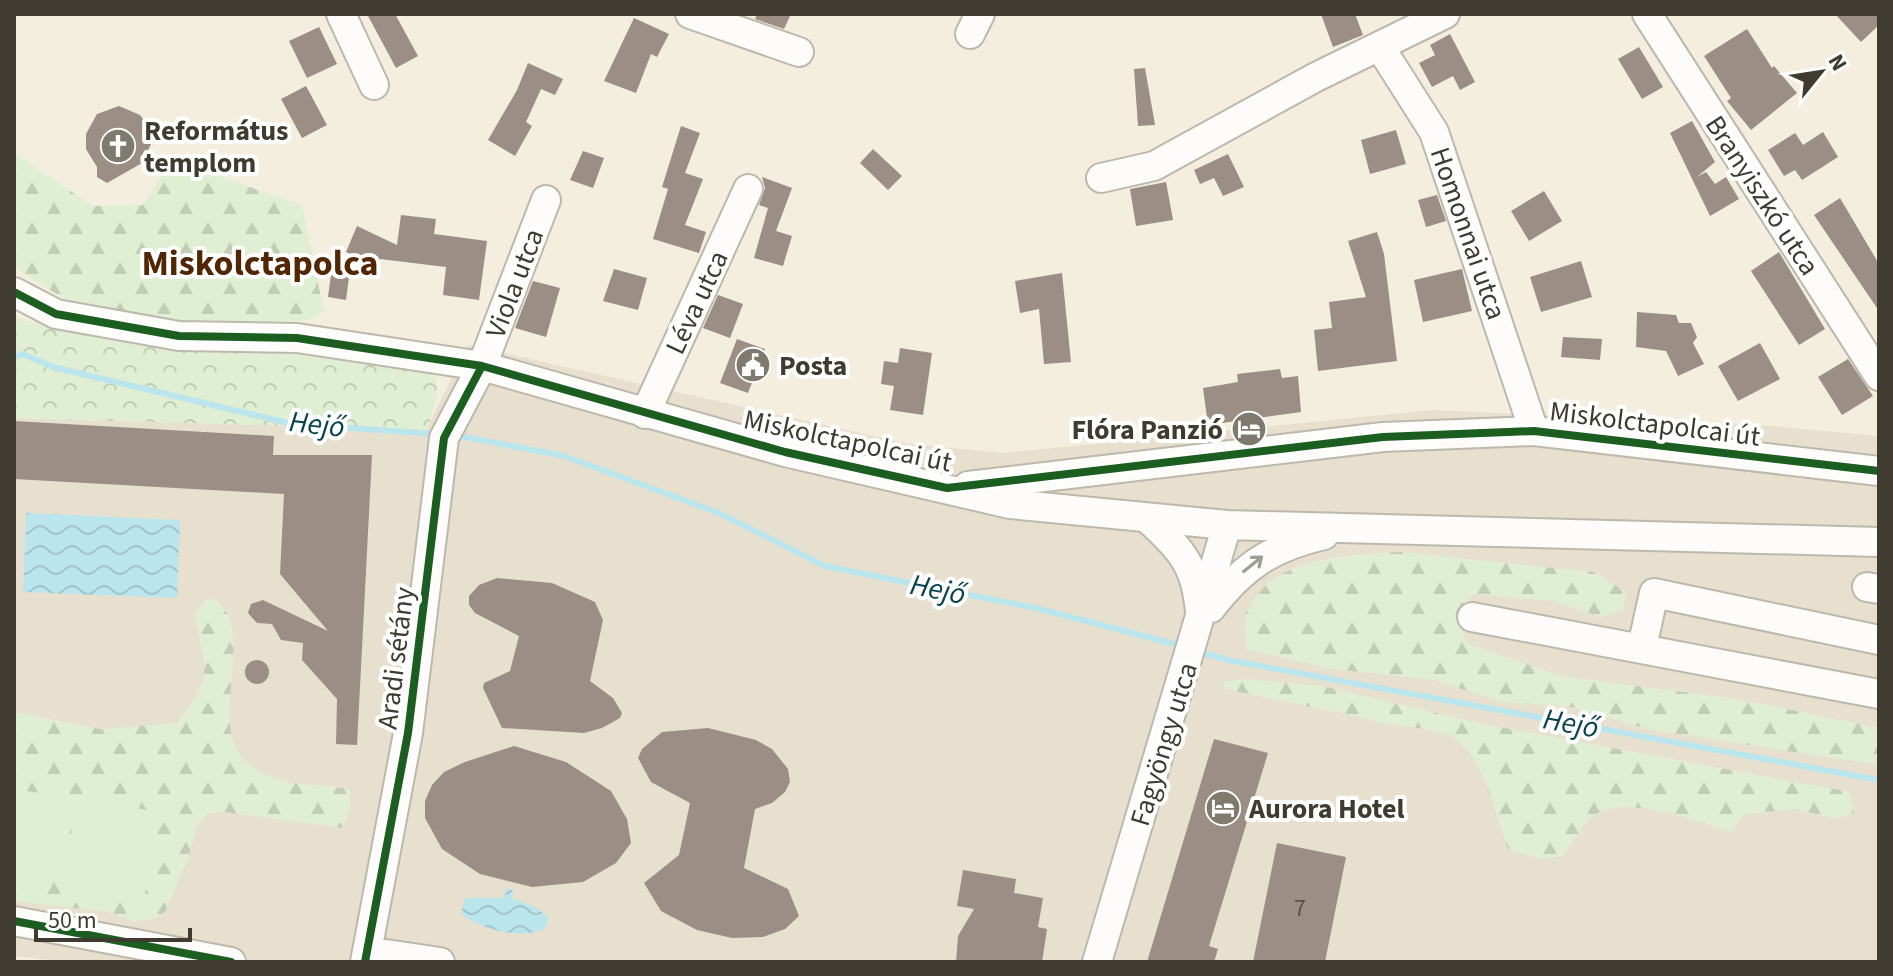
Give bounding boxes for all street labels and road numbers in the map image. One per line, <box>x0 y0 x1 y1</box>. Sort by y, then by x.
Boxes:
street label: Branyiszkó utca <box>1695 108 1829 283</box>
street label: Homonnai utca <box>1420 142 1516 325</box>
street label: Viola utca <box>476 223 554 344</box>
street label: Léva utca <box>655 244 738 361</box>
street label: Miskolctapolcai út <box>1547 391 1763 457</box>
street label: Miskolctapolcai út <box>740 399 956 483</box>
street label: Aradi sétány <box>367 585 425 732</box>
street label: Fagyöngy utca <box>1120 658 1208 831</box>

